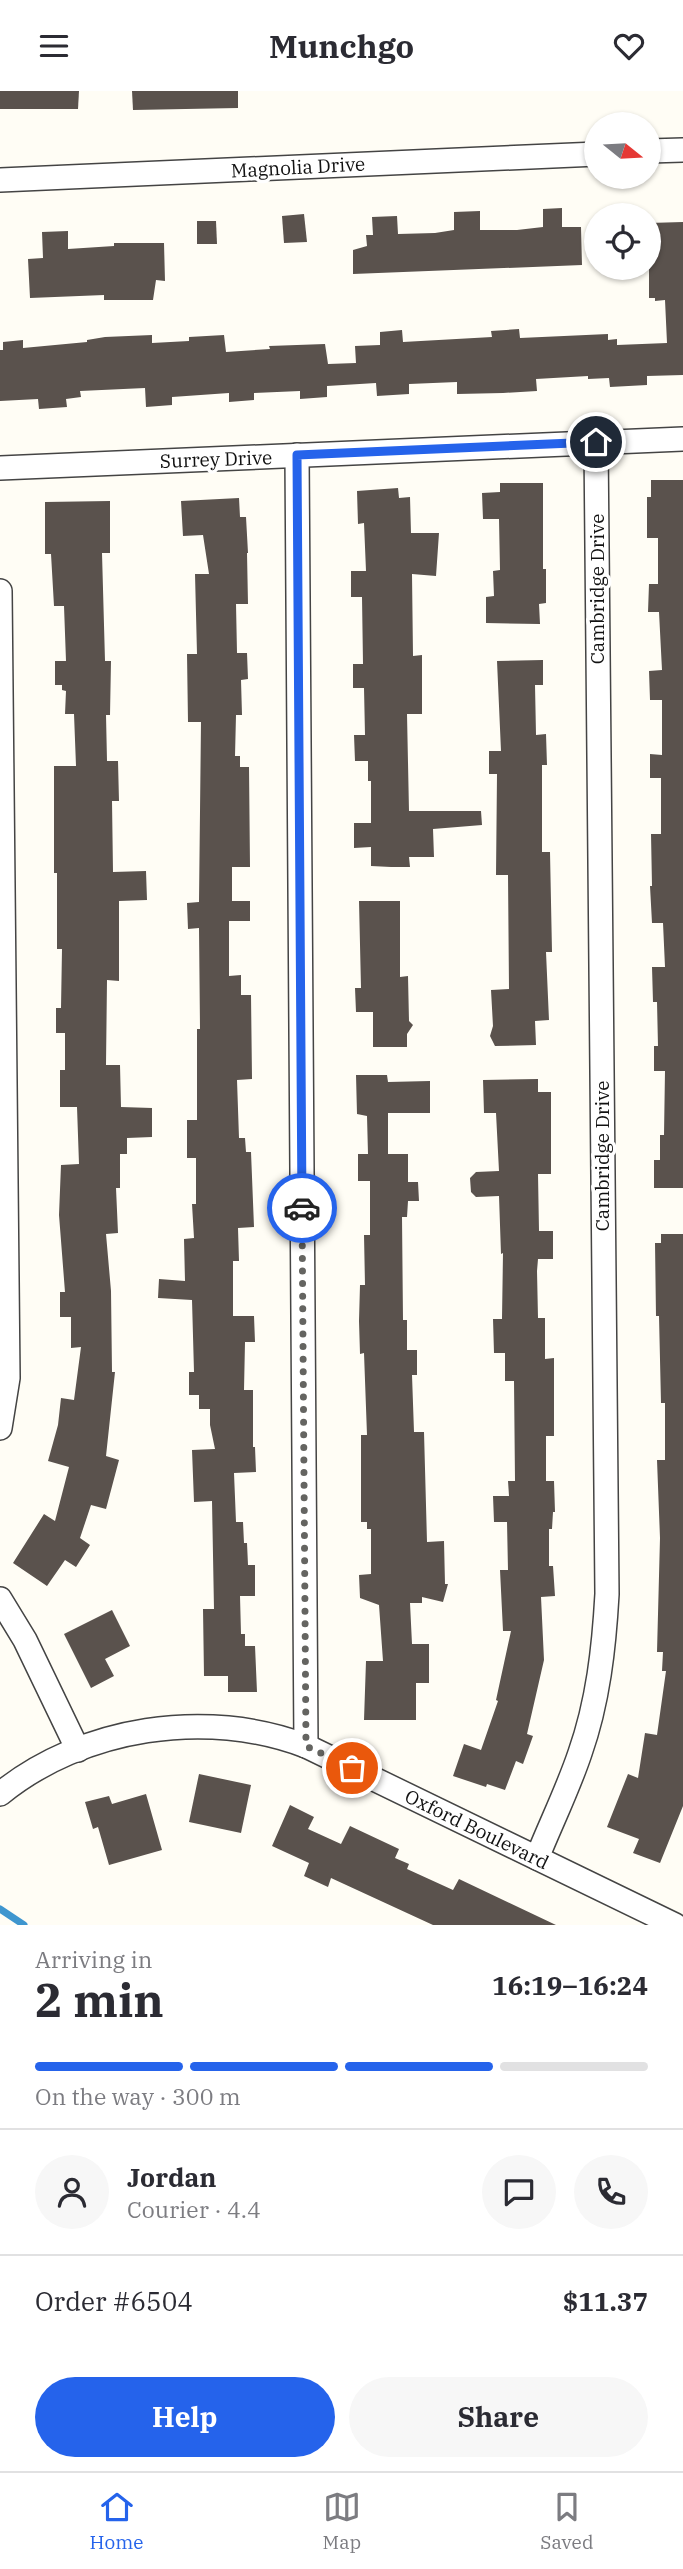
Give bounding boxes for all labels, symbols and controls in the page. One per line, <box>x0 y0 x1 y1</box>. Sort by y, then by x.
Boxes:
text: Munchgo <box>269 25 414 67</box>
icon: menu <box>35 27 73 65</box>
icon: heart <box>610 27 648 65</box>
north arrow <box>584 112 662 189</box>
map controls <box>584 112 661 280</box>
street label: Magnolia Drive <box>230 151 366 183</box>
button: locate <box>584 203 661 280</box>
pin <box>566 412 626 472</box>
icon: home <box>577 423 615 461</box>
street label: Surrey Drive <box>159 445 273 473</box>
street label: Cambridge Drive <box>585 514 609 664</box>
street label: Cambridge Drive <box>590 1081 614 1231</box>
courier <box>267 1173 337 1243</box>
icon: car <box>283 1189 321 1227</box>
pin <box>322 1738 382 1798</box>
icon: bag <box>333 1749 371 1787</box>
street label: Oxford Boulevard <box>401 1784 553 1874</box>
text: Arriving in <box>35 1944 152 1974</box>
text: 16:19–16:24 <box>492 1968 648 2002</box>
text: 2 min <box>35 1970 164 2030</box>
text: On the way · 300 m <box>35 2081 241 2111</box>
button: person <box>35 2155 109 2229</box>
button: chat <box>482 2155 556 2229</box>
button: phone <box>574 2155 648 2229</box>
text: Jordan <box>127 2160 217 2194</box>
text: Courier · 4.4 <box>127 2194 261 2224</box>
text: Order #6504 <box>35 2284 193 2318</box>
text: $11.37 <box>563 2284 648 2318</box>
button: Help <box>35 2377 335 2457</box>
button: Share <box>349 2377 648 2457</box>
tab: Home <box>90 2488 144 2554</box>
tab: Map <box>323 2488 361 2554</box>
tab: Saved <box>540 2488 593 2554</box>

